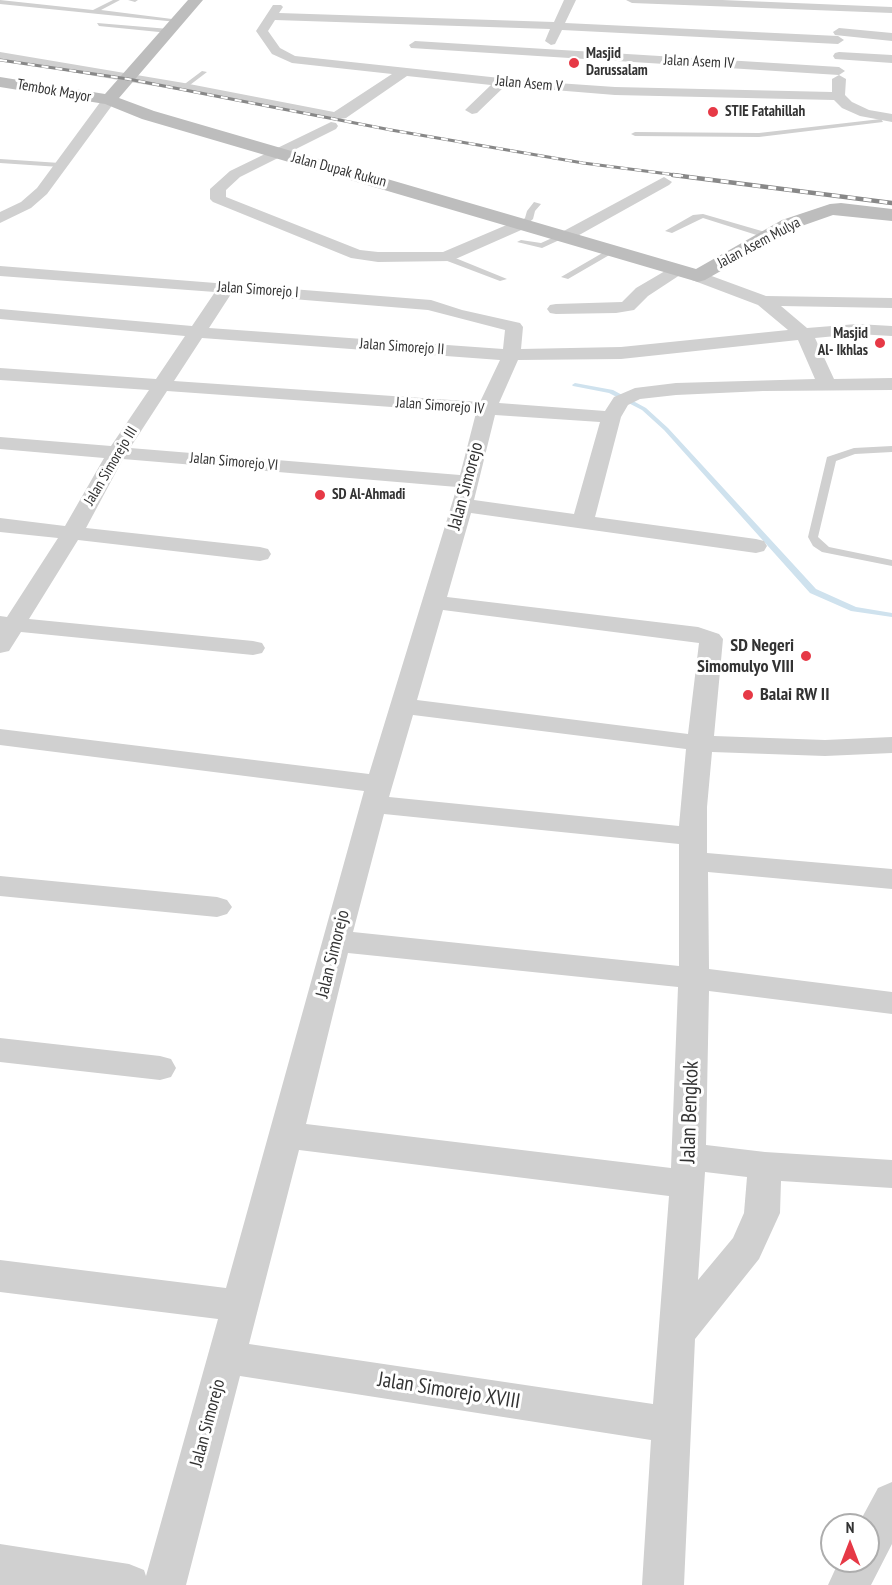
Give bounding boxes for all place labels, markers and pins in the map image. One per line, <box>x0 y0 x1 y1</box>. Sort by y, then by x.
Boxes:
place label: Masjid Darussalam <box>586 45 648 80</box>
marker: Masjid Darussalam <box>567 56 581 70</box>
place label: STIE Fatahillah <box>725 103 805 121</box>
marker: STIE Fatahillah <box>706 105 720 119</box>
place label: Masjid Al- Ikhlas <box>818 325 868 360</box>
marker: Masjid Al- Ikhlas <box>873 336 887 350</box>
place label: SD Al-Ahmadi <box>332 486 405 504</box>
marker: SD Al-Ahmadi <box>313 488 327 502</box>
place label: SD Negeri Simomulyo VIII <box>697 635 794 678</box>
marker: SD Negeri Simomulyo VIII <box>799 649 813 663</box>
place label: Balai RW II <box>760 684 829 706</box>
marker: Balai RW II <box>741 688 755 702</box>

